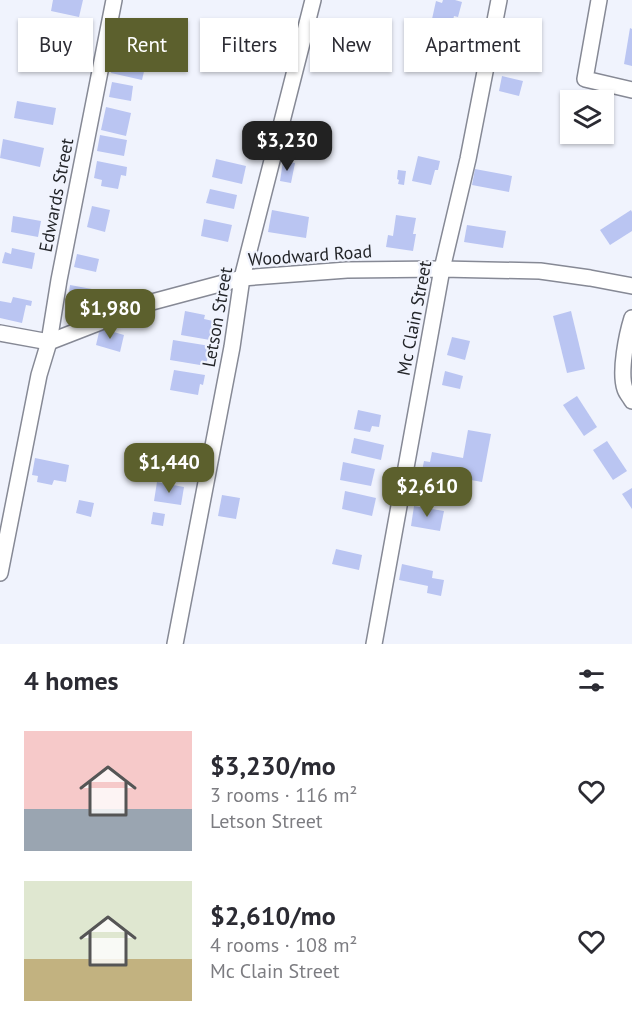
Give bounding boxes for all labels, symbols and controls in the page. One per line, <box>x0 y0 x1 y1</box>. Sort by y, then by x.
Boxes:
chip: Buy <box>18 18 93 72</box>
chip: Rent <box>105 18 188 72</box>
chip: Filters <box>200 18 298 72</box>
chip: New <box>310 18 392 72</box>
chip: Apartment <box>404 18 542 72</box>
map controls <box>560 90 614 144</box>
button: layers <box>560 90 614 144</box>
pin: $3,230 <box>238 121 336 172</box>
text: $3,230 <box>256 127 318 153</box>
street label: Edwards Street <box>34 136 78 254</box>
street label: Woodward Road <box>247 239 373 271</box>
street label: Mc Clain Street <box>392 259 436 377</box>
street label: Letson Street <box>197 265 237 369</box>
pin: $1,980 <box>61 289 159 340</box>
text: $1,980 <box>79 295 141 321</box>
pin: $1,440 <box>120 443 218 494</box>
text: $1,440 <box>138 449 200 475</box>
pin: $2,610 <box>378 467 476 518</box>
text: $2,610 <box>396 473 458 499</box>
text: 4 homes <box>24 664 119 697</box>
icon: filters <box>575 664 608 697</box>
text: $3,230/mo <box>210 749 336 782</box>
icon: home <box>72 755 144 827</box>
icon: heart <box>575 775 608 808</box>
text: 3 rooms · 116 m² <box>210 782 357 808</box>
text: Letson Street <box>210 808 323 834</box>
text: $2,610/mo <box>210 899 336 932</box>
icon: home <box>72 905 144 977</box>
icon: heart <box>575 925 608 958</box>
text: 4 rooms · 108 m² <box>210 932 357 958</box>
text: Mc Clain Street <box>210 958 340 984</box>

